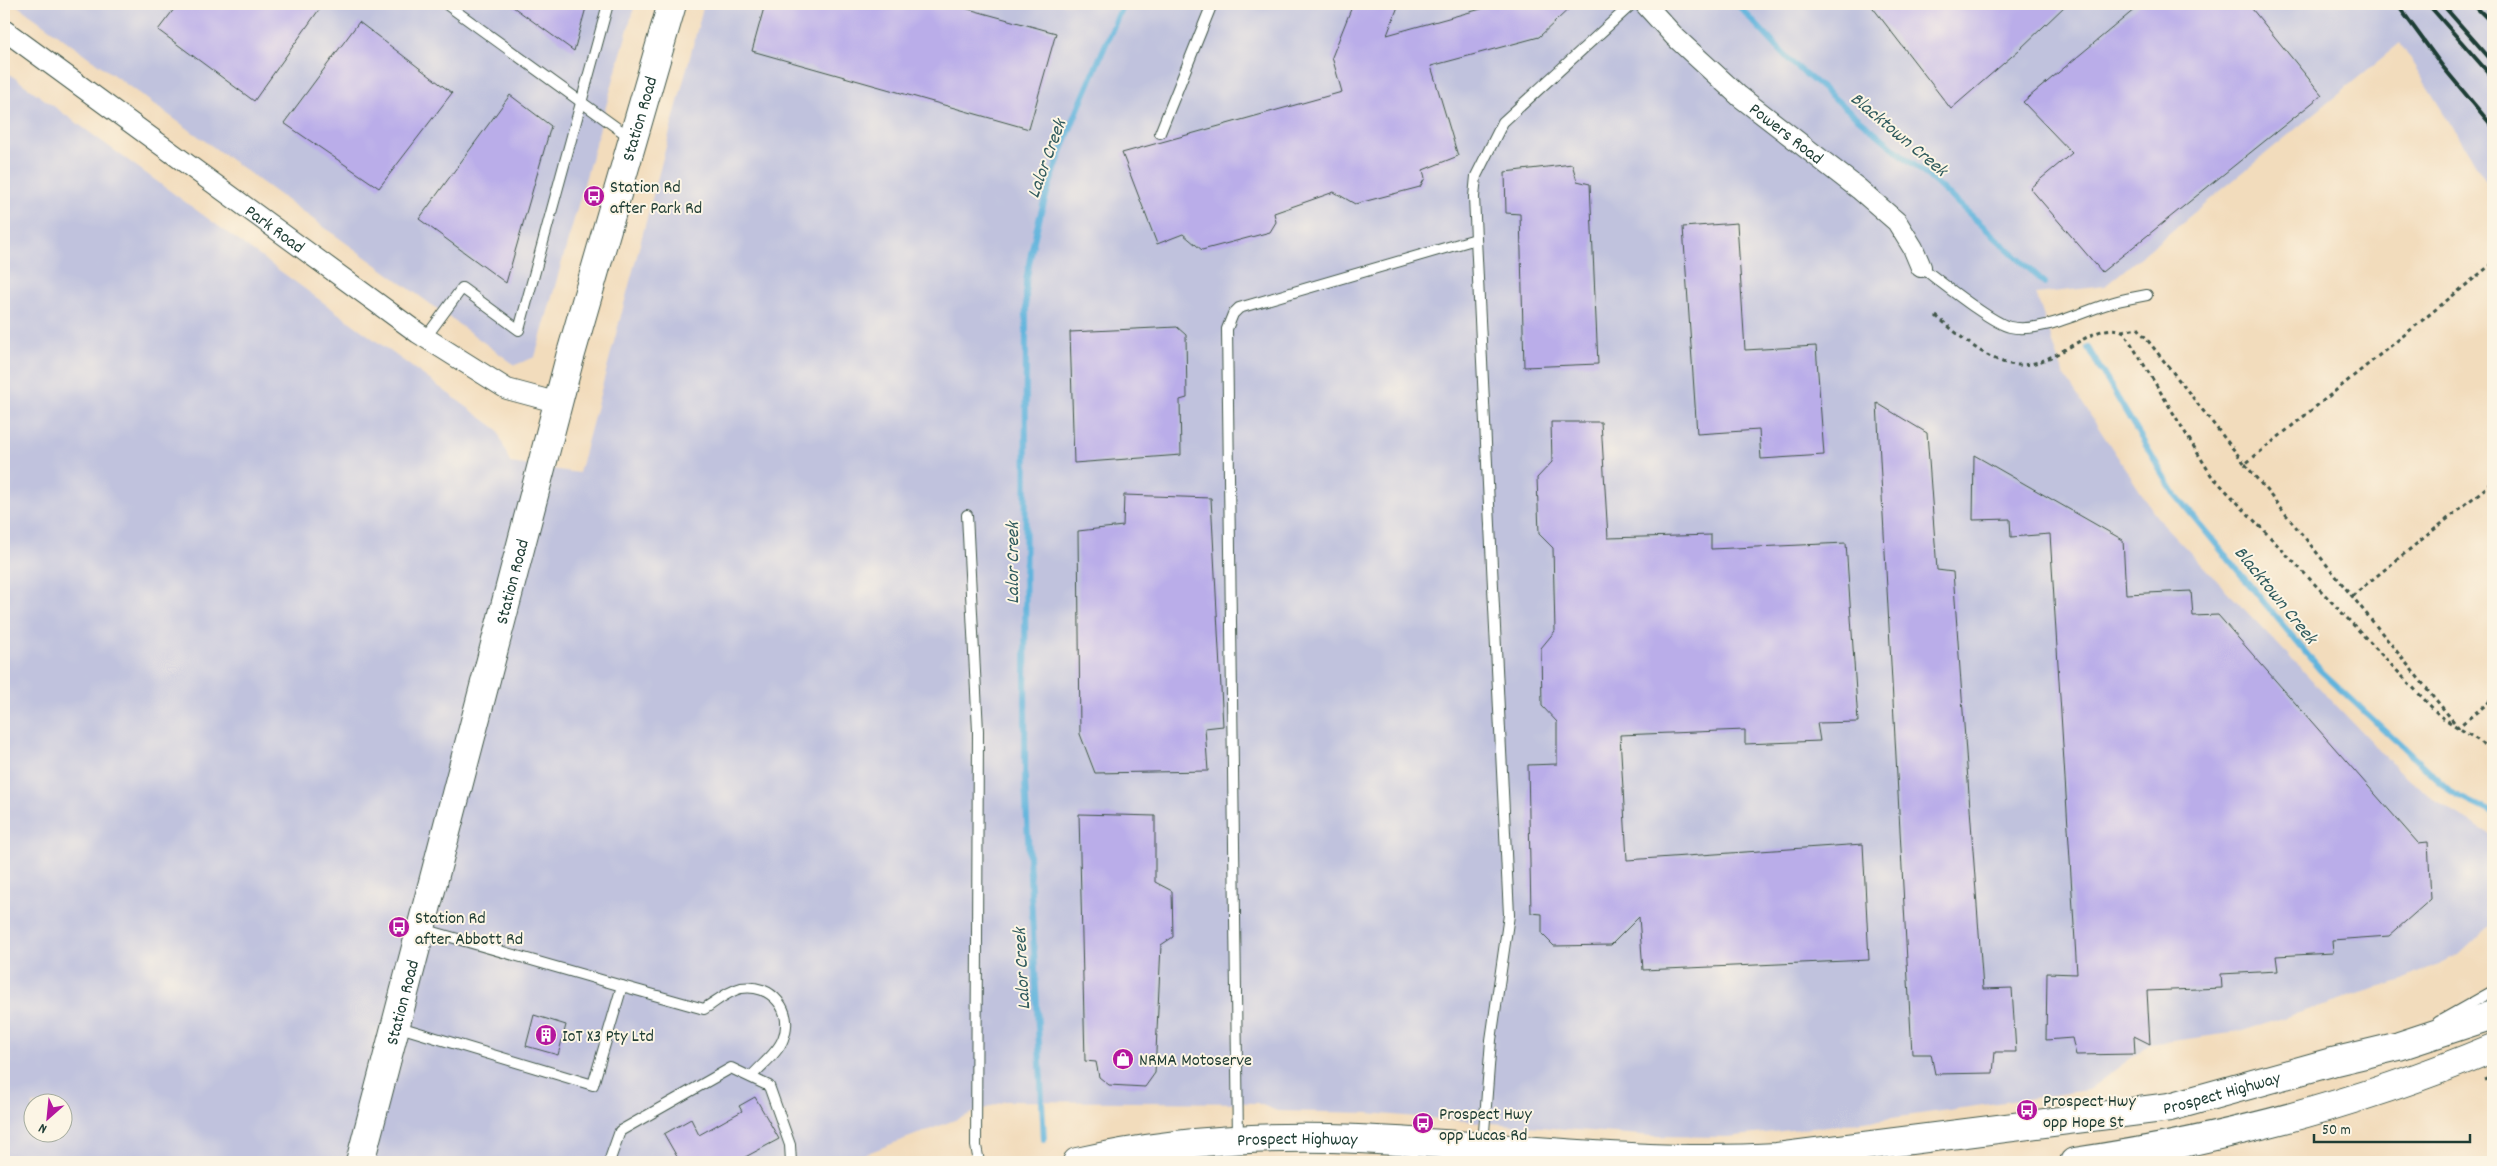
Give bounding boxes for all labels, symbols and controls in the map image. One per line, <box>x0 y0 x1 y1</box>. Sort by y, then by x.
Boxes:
street label: Station Road <box>617 74 665 165</box>
water label: Blacktown Creek <box>1843 87 1954 186</box>
street label: Powers Road <box>1743 98 1828 172</box>
water label: Lalor Creek <box>1022 114 1076 202</box>
place label: Station Rd after Park Rd <box>610 176 702 222</box>
bus stop icon: Station Rd after Park Rd <box>582 184 606 208</box>
street label: Park Road <box>239 200 309 261</box>
water label: Lalor Creek <box>1001 520 1028 604</box>
street label: Station Road <box>491 537 537 627</box>
water label: Blacktown Creek <box>2226 541 2324 653</box>
place label: Station Rd after Abbott Rd <box>415 907 523 953</box>
bus stop icon: Station Rd after Abbott Rd <box>387 915 411 939</box>
water label: Lalor Creek <box>1008 925 1039 1010</box>
street label: Station Road <box>381 958 427 1048</box>
building icon: IoT X3 Pty Ltd <box>534 1023 558 1047</box>
place label: IoT X3 Pty Ltd <box>562 1025 654 1050</box>
shop icon: NRMA Motoserve <box>1111 1047 1135 1071</box>
place label: NRMA Motoserve <box>1139 1049 1252 1074</box>
street label: Prospect Highway <box>2162 1067 2284 1123</box>
place label: Prospect Hwy opp Hope St <box>2043 1090 2136 1136</box>
north arrow <box>22 1094 72 1144</box>
bus stop icon: Prospect Hwy opp Hope St <box>2015 1098 2039 1122</box>
place label: Prospect Hwy opp Lucas Rd <box>1439 1103 1532 1149</box>
bus stop icon: Prospect Hwy opp Lucas Rd <box>1411 1111 1435 1135</box>
scale bar <box>2314 1111 2471 1143</box>
text: N <box>35 1117 51 1138</box>
text: 50 m <box>2322 1120 2351 1142</box>
street label: Prospect Highway <box>1236 1128 1359 1155</box>

